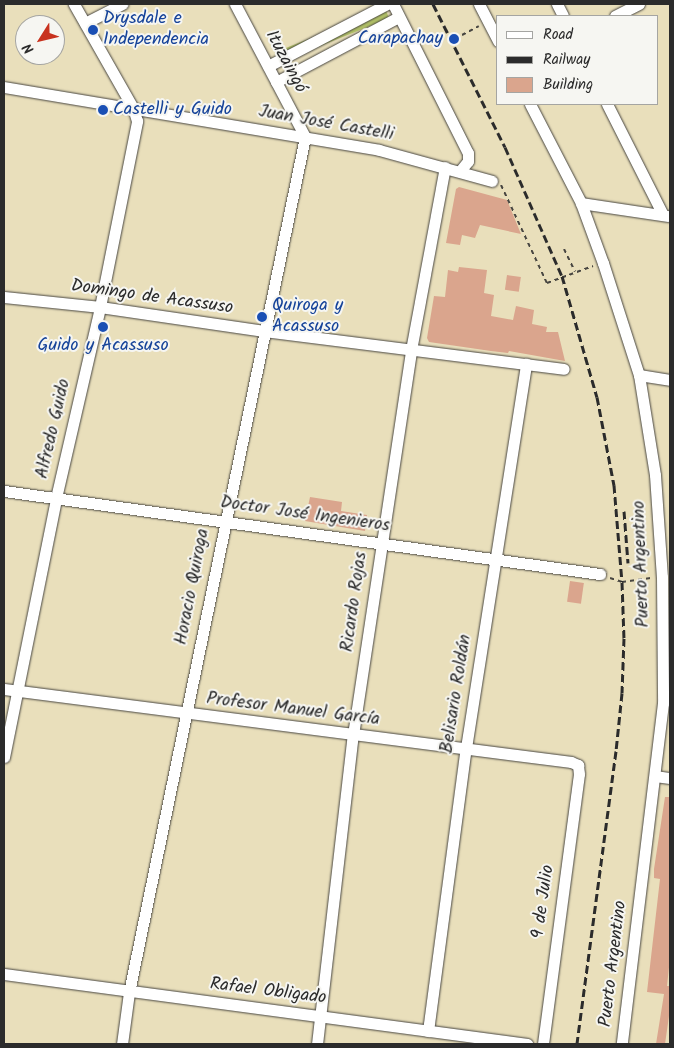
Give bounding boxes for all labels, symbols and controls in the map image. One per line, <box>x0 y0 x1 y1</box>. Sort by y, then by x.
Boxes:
place label: Drysdale e Independencia <box>103 9 209 52</box>
north arrow <box>15 15 65 65</box>
legend <box>497 15 659 105</box>
text: Road <box>543 23 573 47</box>
marker: Drysdale e Independencia <box>87 24 99 36</box>
street label: Ituzaingó <box>259 27 311 97</box>
place label: Carapachay <box>358 28 443 50</box>
marker: Carapachay <box>447 32 461 46</box>
text: N <box>17 38 40 58</box>
text: Railway <box>543 48 590 72</box>
text: Building <box>543 73 593 97</box>
place label: Castelli y Guido <box>113 99 232 121</box>
street label: Juan José Castelli <box>257 101 395 147</box>
marker: Castelli y Guido <box>97 104 109 116</box>
street label: Domingo de Acassuso <box>70 276 234 320</box>
place label: Quiroga y Acassuso <box>272 296 343 338</box>
marker: Quiroga y Acassuso <box>256 311 268 323</box>
marker: Guido y Acassuso <box>97 321 109 333</box>
place label: Guido y Acassuso <box>37 335 169 357</box>
street label: Alfredo Guido <box>32 377 76 481</box>
street label: Doctor José Ingenieros <box>219 492 391 538</box>
street label: Puerto Argentino <box>629 500 655 628</box>
street label: Horacio Quiroga <box>171 527 215 647</box>
street label: Ricardo Rojas <box>337 551 373 653</box>
street label: Belisario Roldán <box>437 633 477 755</box>
street label: Profesor Manuel García <box>205 689 381 731</box>
street label: 9 de Julio <box>528 864 560 940</box>
street label: Puerto Argentino <box>596 900 632 1028</box>
street label: Rafael Obligado <box>209 974 327 1010</box>

